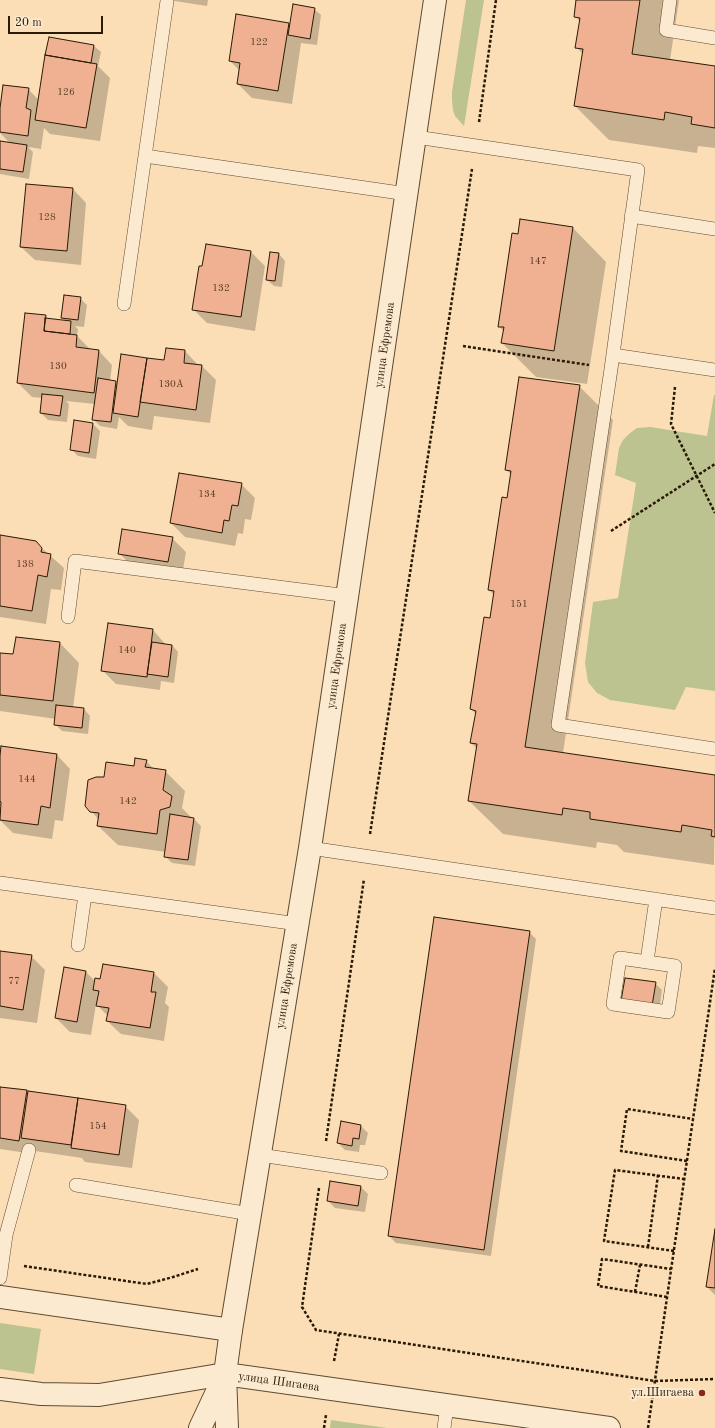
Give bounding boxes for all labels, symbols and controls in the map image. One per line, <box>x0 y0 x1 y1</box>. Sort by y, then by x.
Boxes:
scale bar <box>10 8 105 34</box>
text: 20 m <box>15 17 42 29</box>
house number: 122 <box>250 36 268 48</box>
house number: 126 <box>57 86 75 98</box>
house number: 128 <box>38 211 56 223</box>
house number: 147 <box>529 255 547 267</box>
house number: 132 <box>212 282 230 294</box>
street label: улица Ефремова <box>372 301 398 389</box>
house number: 130 <box>49 360 67 372</box>
house number: 130А <box>158 378 184 390</box>
house number: 134 <box>198 488 216 500</box>
house number: 138 <box>16 558 34 570</box>
house number: 151 <box>510 598 528 610</box>
street label: улица Ефремова <box>324 622 350 710</box>
house number: 140 <box>118 644 136 656</box>
house number: 144 <box>18 773 36 785</box>
house number: 142 <box>119 795 137 807</box>
street label: улица Ефремова <box>273 942 301 1030</box>
house number: 77 <box>8 975 20 987</box>
house number: 154 <box>89 1120 107 1132</box>
street label: улица Шигаева <box>238 1369 320 1395</box>
place label: ул.Шигаева <box>631 1386 694 1400</box>
marker: ул.Шигаева <box>697 1388 707 1398</box>

